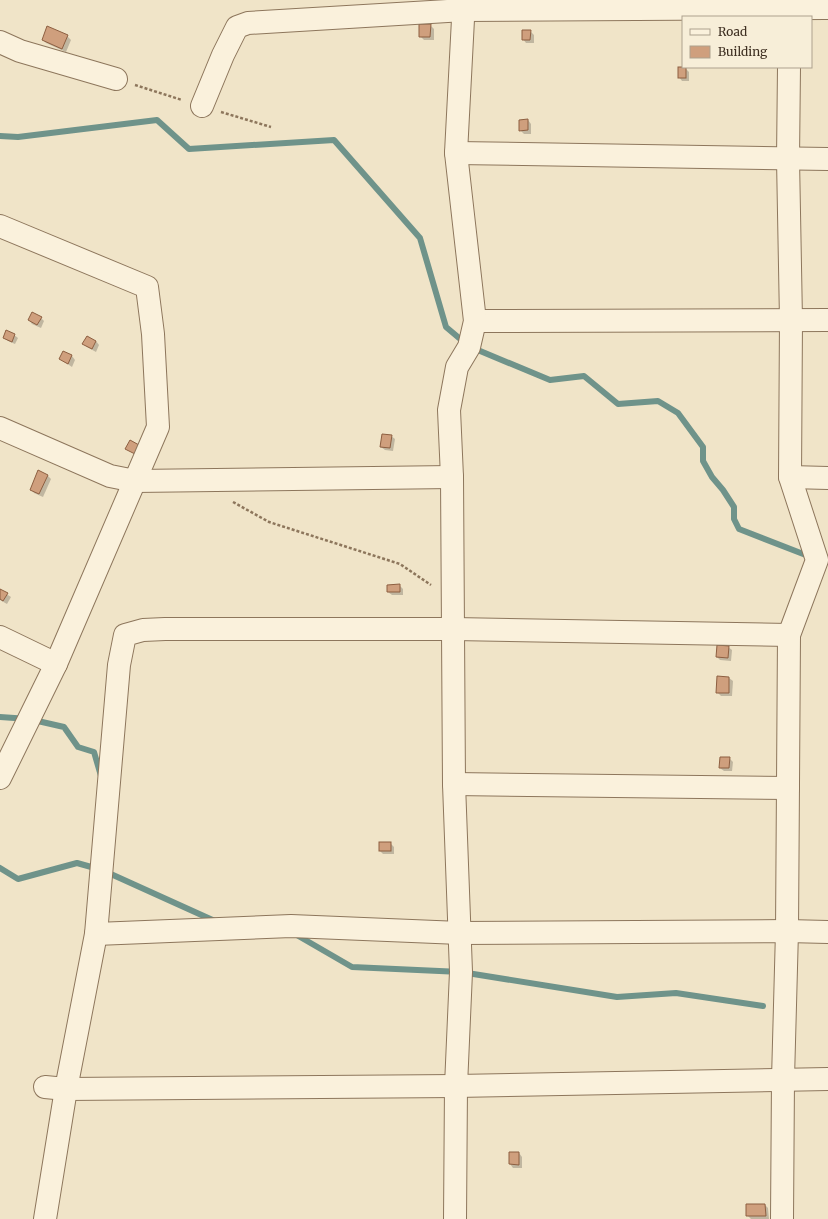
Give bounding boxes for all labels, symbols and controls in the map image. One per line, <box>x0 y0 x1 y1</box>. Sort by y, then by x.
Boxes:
legend <box>682 16 812 68</box>
text: Road <box>718 24 747 39</box>
text: Building <box>718 44 768 59</box>

